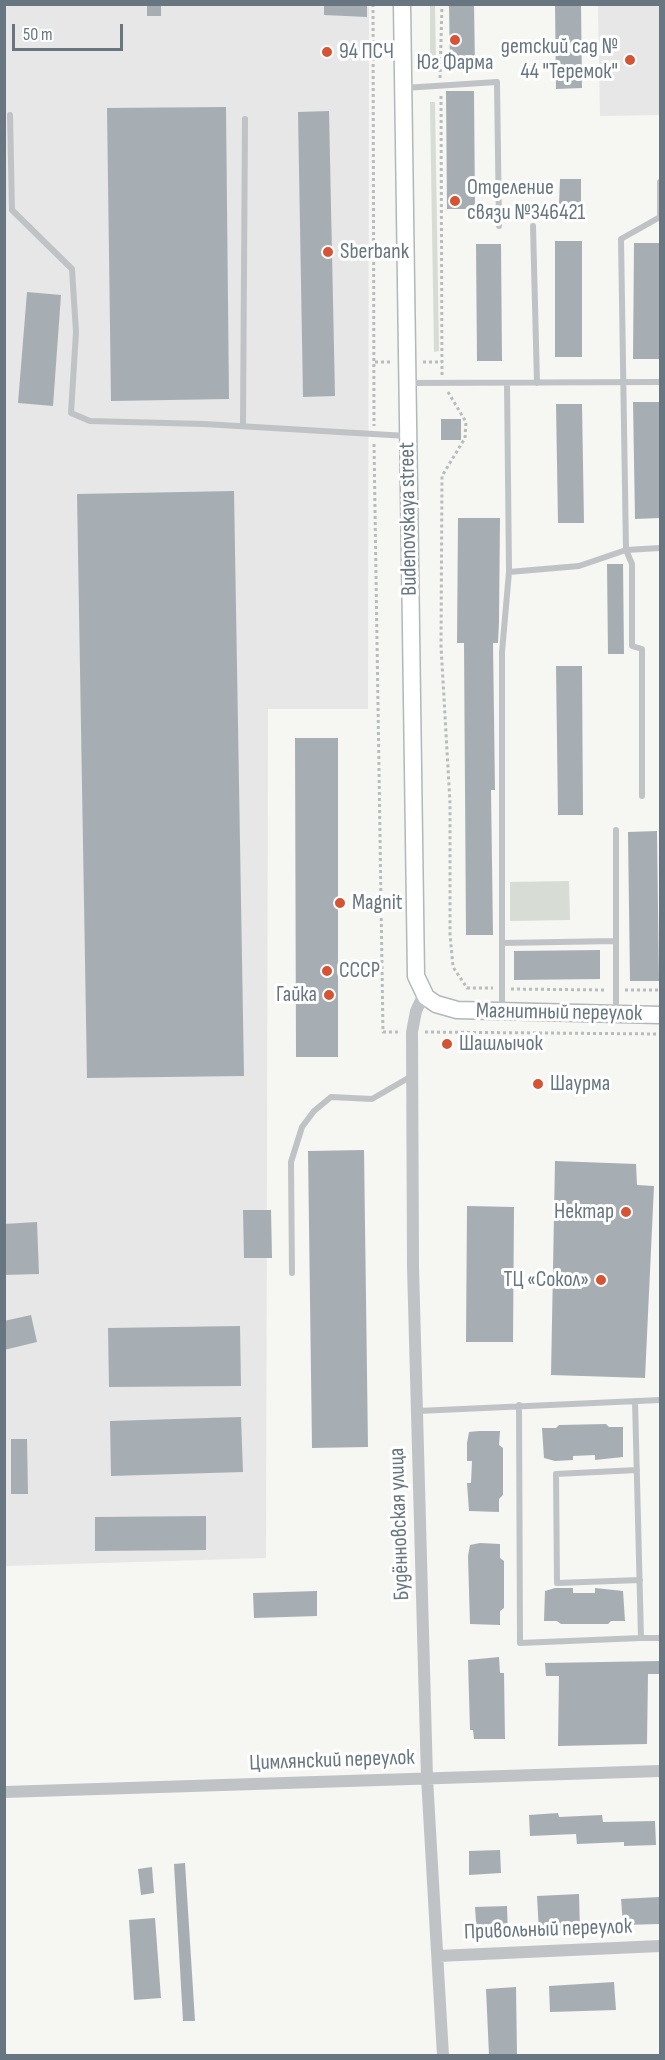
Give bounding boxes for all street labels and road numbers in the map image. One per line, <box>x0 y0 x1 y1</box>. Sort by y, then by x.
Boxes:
street label: Budenovskaya street <box>394 442 424 596</box>
street label: Магнитный переулок <box>476 998 642 1028</box>
street label: Будённовская улица <box>384 1447 416 1601</box>
street label: Цимлянский переулок <box>249 1745 415 1777</box>
street label: Привольный переулок <box>464 1914 632 1946</box>

